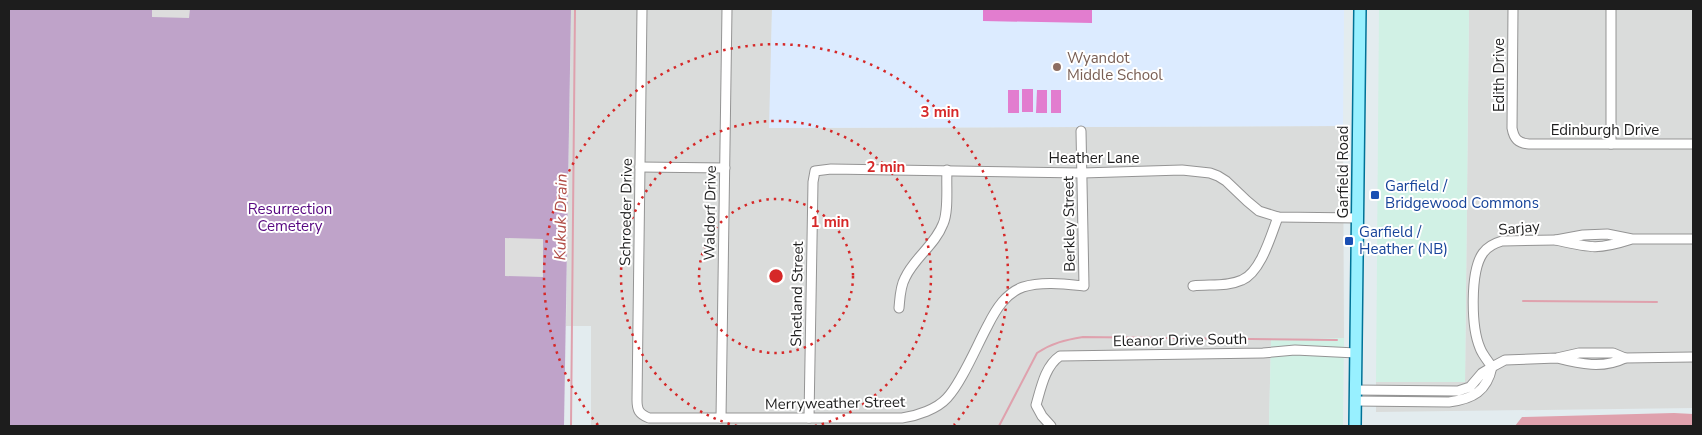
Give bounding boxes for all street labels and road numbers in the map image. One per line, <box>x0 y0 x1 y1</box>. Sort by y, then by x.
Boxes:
street label: Edith Drive <box>1489 38 1509 112</box>
street label: Edinburgh Drive <box>1551 120 1659 140</box>
street label: Garfield Road <box>1333 126 1353 218</box>
street label: Heather Lane <box>1049 148 1139 168</box>
street label: Schroeder Drive <box>615 158 637 266</box>
street label: Waldorf Drive <box>699 165 721 261</box>
street label: Berkley Street <box>1058 175 1080 272</box>
street label: Sarjay <box>1497 216 1541 240</box>
street label: Shetland Street <box>786 240 808 347</box>
street label: Eleanor Drive South <box>1113 329 1247 351</box>
street label: Merryweather Street <box>765 392 906 414</box>

